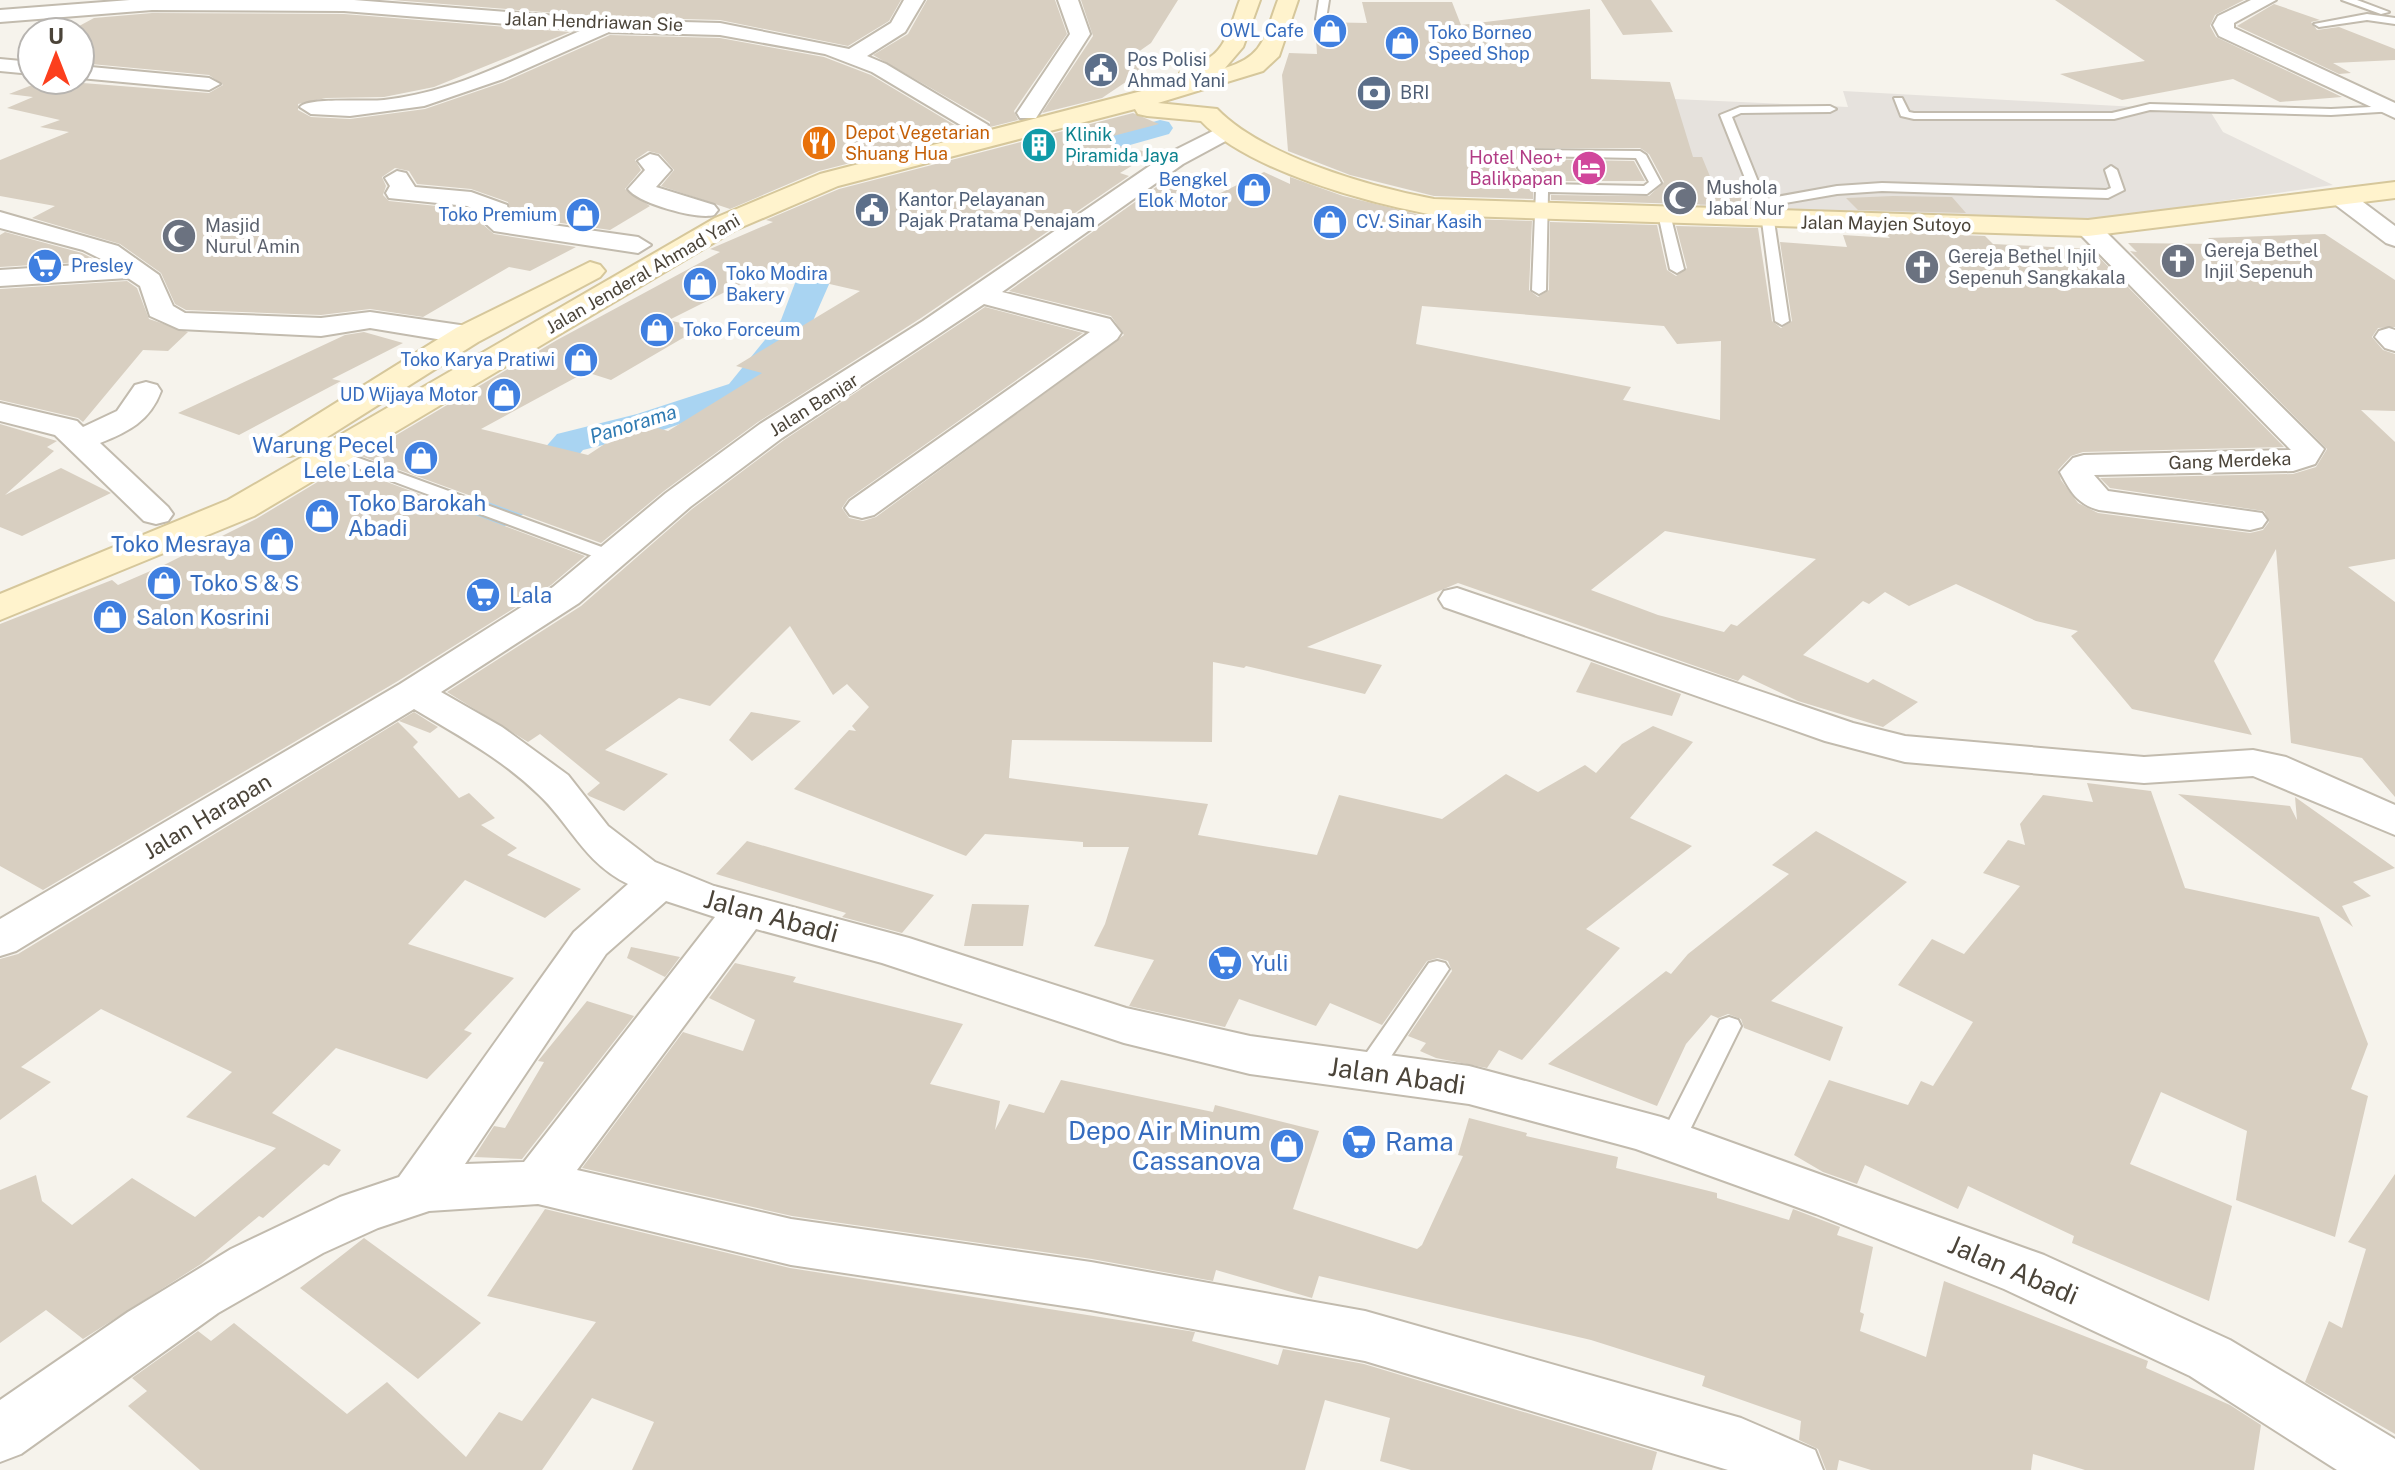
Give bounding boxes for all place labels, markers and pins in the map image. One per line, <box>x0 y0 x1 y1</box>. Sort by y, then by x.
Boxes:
shop icon: OWL Cafe <box>1311 12 1349 50</box>
place label: OWL Cafe <box>1220 20 1304 41</box>
place label: Toko Borneo Speed Shop <box>1428 22 1532 64</box>
shop icon: Toko Borneo Speed Shop <box>1383 24 1421 62</box>
place label: Pos Polisi Ahmad Yani <box>1127 49 1225 91</box>
public building icon: Pos Polisi Ahmad Yani <box>1082 51 1120 89</box>
bank icon: BRI <box>1355 74 1393 112</box>
place label: BRI <box>1400 82 1429 103</box>
place label: Depot Vegetarian Shuang Hua <box>845 122 990 164</box>
restaurant icon: Depot Vegetarian Shuang Hua <box>800 124 838 162</box>
place label: Klinik Piramida Jaya <box>1065 124 1179 166</box>
building icon: Klinik Piramida Jaya <box>1020 126 1058 164</box>
place label: Hotel Neo+ Balikpapan <box>1469 147 1563 189</box>
hotel icon: Hotel Neo+ Balikpapan <box>1570 149 1608 187</box>
place label: Bengkel Elok Motor <box>1138 169 1228 211</box>
shop icon: Bengkel Elok Motor <box>1235 171 1273 209</box>
place label: Mushola Jabal Nur <box>1706 177 1785 219</box>
mosque icon: Mushola Jabal Nur <box>1661 179 1699 217</box>
place label: Kantor Pelayanan Pajak Pratama Penajam <box>898 189 1095 231</box>
public building icon: Kantor Pelayanan Pajak Pratama Penajam <box>853 191 891 229</box>
shop icon: Toko Premium <box>564 196 602 234</box>
shop icon: CV. Sinar Kasih <box>1311 203 1349 241</box>
place label: Toko Premium <box>439 204 557 225</box>
place label: CV. Sinar Kasih <box>1356 211 1482 232</box>
place label: Masjid Nurul Amin <box>205 215 300 257</box>
mosque icon: Masjid Nurul Amin <box>160 217 198 255</box>
place label: Gereja Bethel Injil Sepenuh <box>2204 240 2318 282</box>
church icon: Gereja Bethel Injil Sepenuh <box>2159 242 2197 280</box>
place label: Gereja Bethel Injil Sepenuh Sangkakala <box>1948 246 2125 288</box>
supermarket icon: Presley <box>26 247 64 285</box>
church icon: Gereja Bethel Injil Sepenuh Sangkakala <box>1903 248 1941 286</box>
place label: Presley <box>71 255 134 276</box>
place label: Toko Modira Bakery <box>726 263 828 305</box>
shop icon: Toko Modira Bakery <box>681 265 719 303</box>
shop icon: Toko Forceum <box>638 311 676 349</box>
place label: Toko Forceum <box>683 319 800 340</box>
shop icon: Toko Karya Pratiwi <box>562 341 600 379</box>
place label: Toko Karya Pratiwi <box>400 349 555 370</box>
shop icon: UD Wijaya Motor <box>485 376 523 414</box>
place label: UD Wijaya Motor <box>340 384 478 405</box>
place label: Warung Pecel Lele Lela <box>252 432 395 483</box>
shop icon: Warung Pecel Lele Lela <box>402 439 440 477</box>
place label: Toko Barokah Abadi <box>348 490 486 541</box>
shop icon: Toko Barokah Abadi <box>303 497 341 535</box>
shop icon: Toko Mesraya <box>258 525 296 563</box>
place label: Toko Mesraya <box>111 531 251 557</box>
shop icon: Toko S & S <box>145 564 183 602</box>
place label: Toko S & S <box>190 570 299 596</box>
supermarket icon: Lala <box>464 576 502 614</box>
place label: Lala <box>509 582 552 608</box>
shop icon: Salon Kosrini <box>91 598 129 636</box>
place label: Salon Kosrini <box>136 604 270 630</box>
supermarket icon: Yuli <box>1206 944 1244 982</box>
place label: Yuli <box>1251 950 1288 976</box>
place label: Depo Air Minum Cassanova <box>1068 1115 1261 1176</box>
supermarket icon: Rama <box>1340 1123 1378 1161</box>
place label: Rama <box>1385 1126 1454 1157</box>
shop icon: Depo Air Minum Cassanova <box>1268 1127 1306 1165</box>

